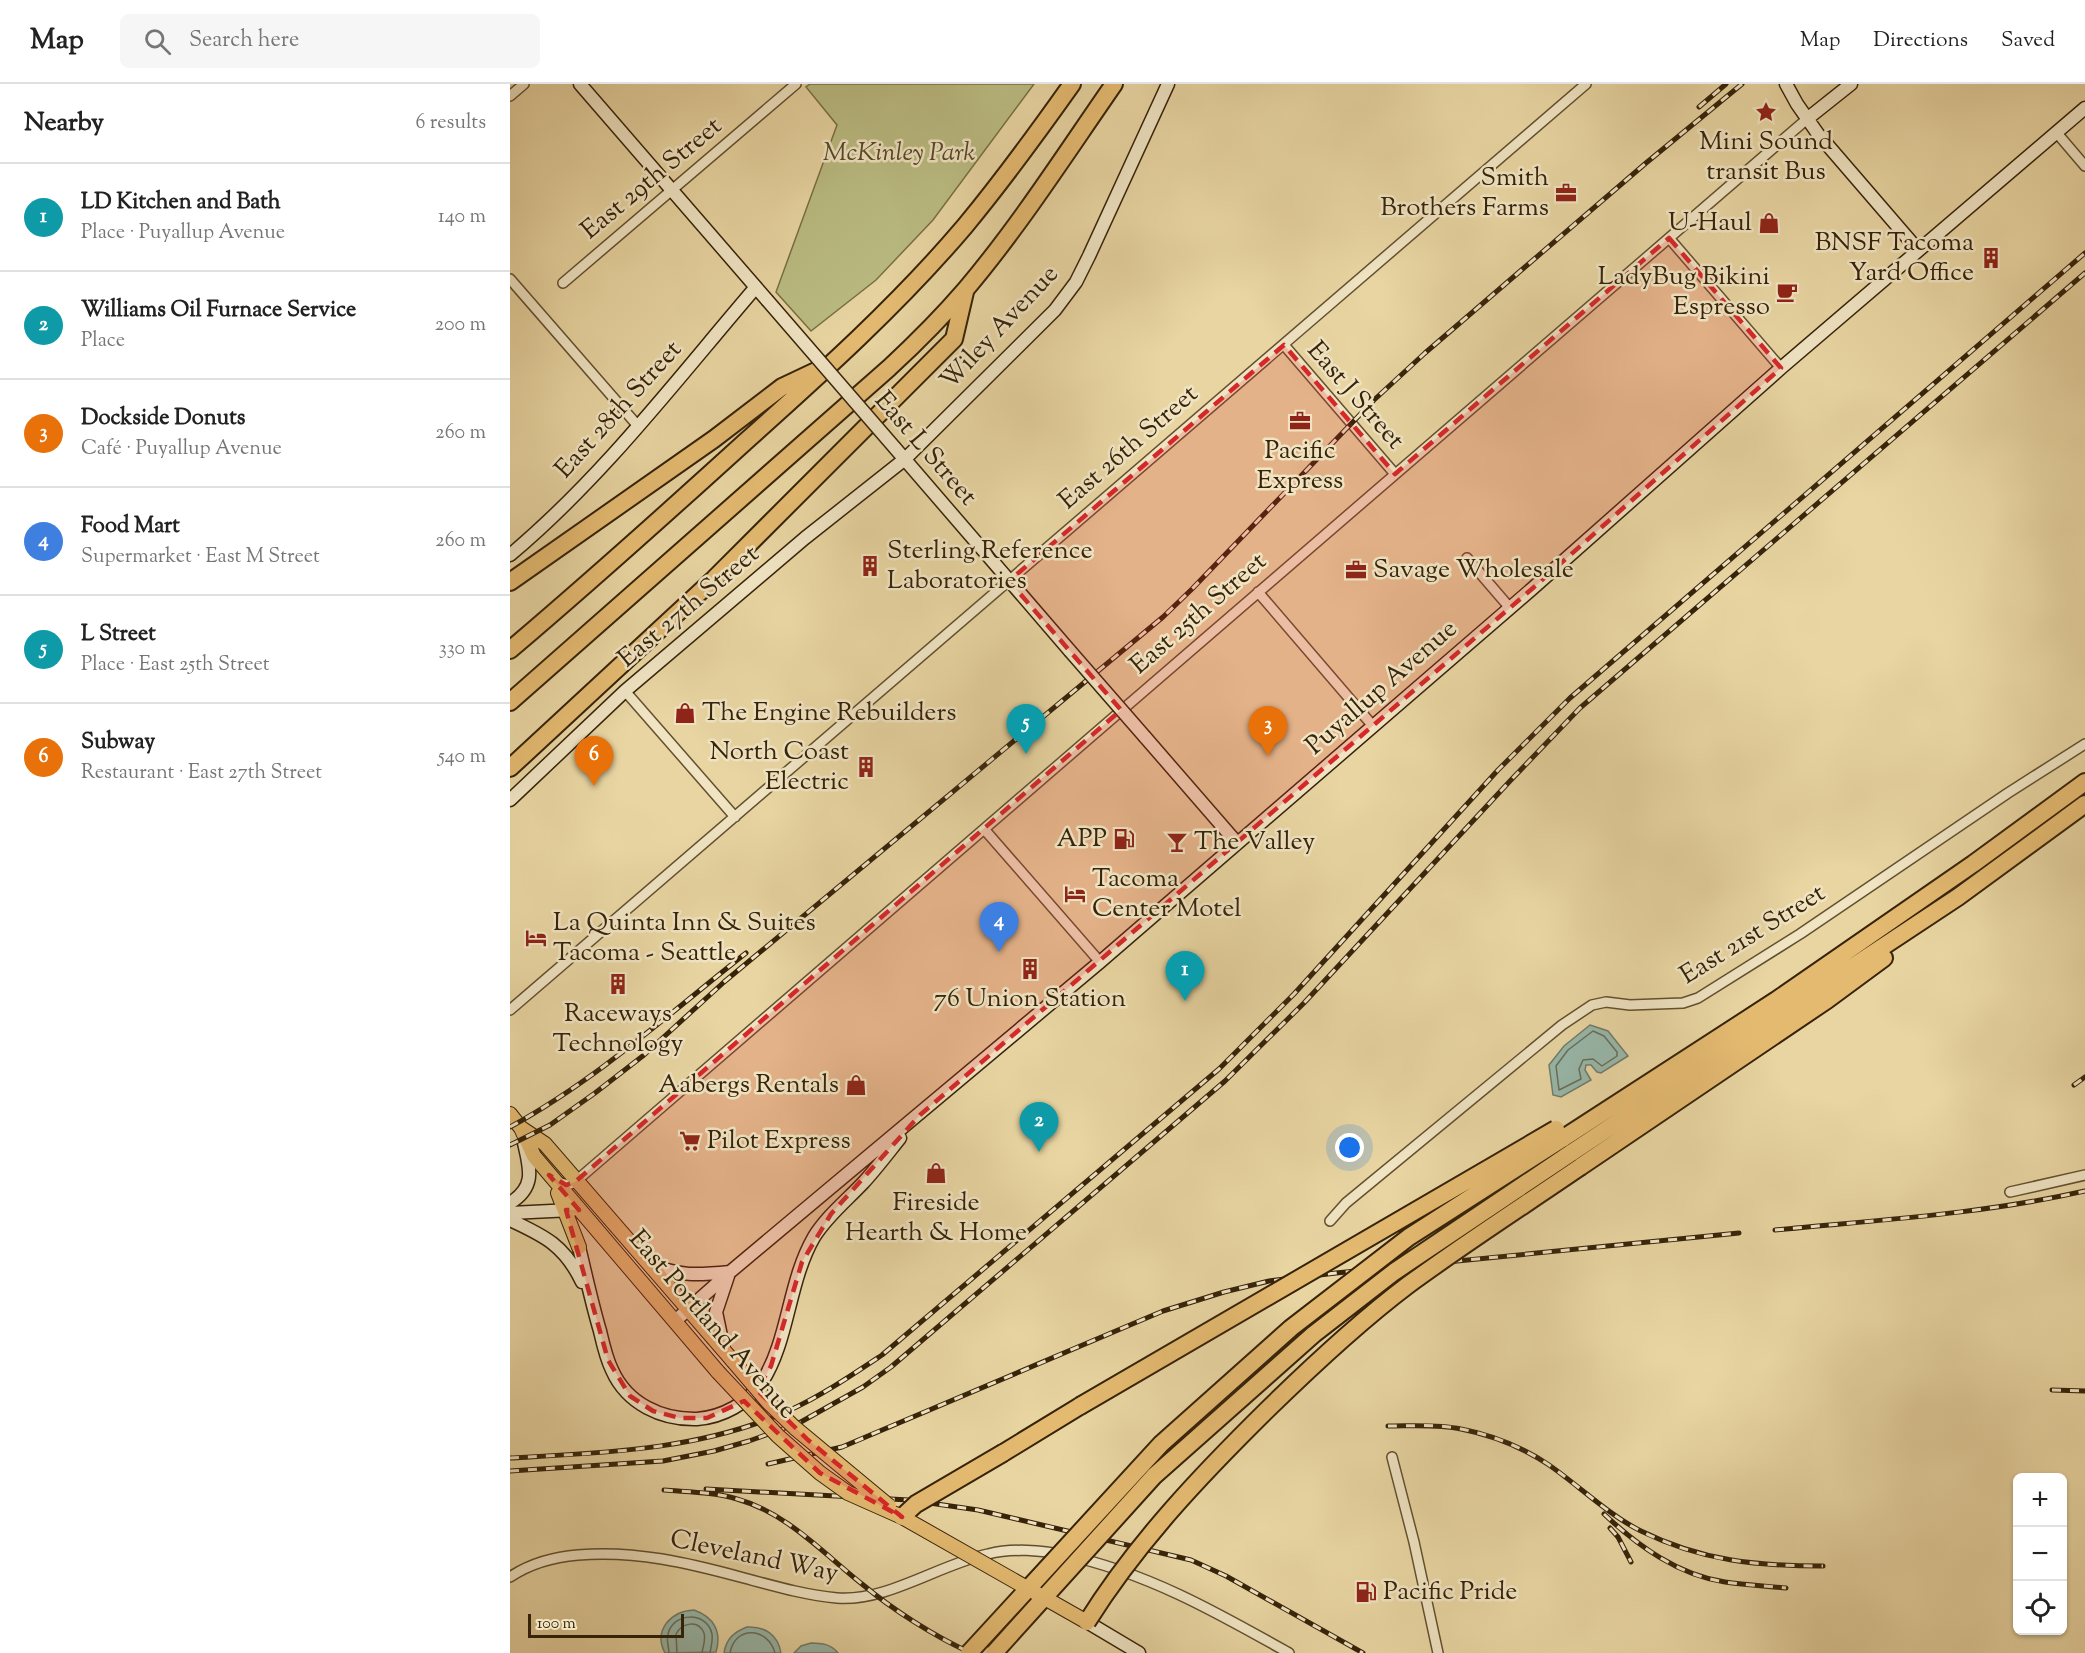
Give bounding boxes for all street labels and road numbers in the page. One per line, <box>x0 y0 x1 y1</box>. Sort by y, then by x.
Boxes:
street label: East 29th Street <box>574 109 731 249</box>
street label: Wiley Avenue <box>932 257 1068 399</box>
street label: East 28th Street <box>547 333 691 487</box>
street label: East J Street <box>1298 334 1413 458</box>
street label: East 26th Street <box>1051 377 1207 519</box>
street label: East L Street <box>865 384 985 514</box>
street label: East 27th Street <box>610 537 768 677</box>
street label: East 25th Street <box>1123 544 1275 684</box>
street label: Puyallup Avenue <box>1298 612 1466 764</box>
street label: East 21st Street <box>1673 876 1833 994</box>
street label: East Portland Avenue <box>619 1222 805 1428</box>
street label: Cleveland Way <box>667 1521 842 1593</box>

